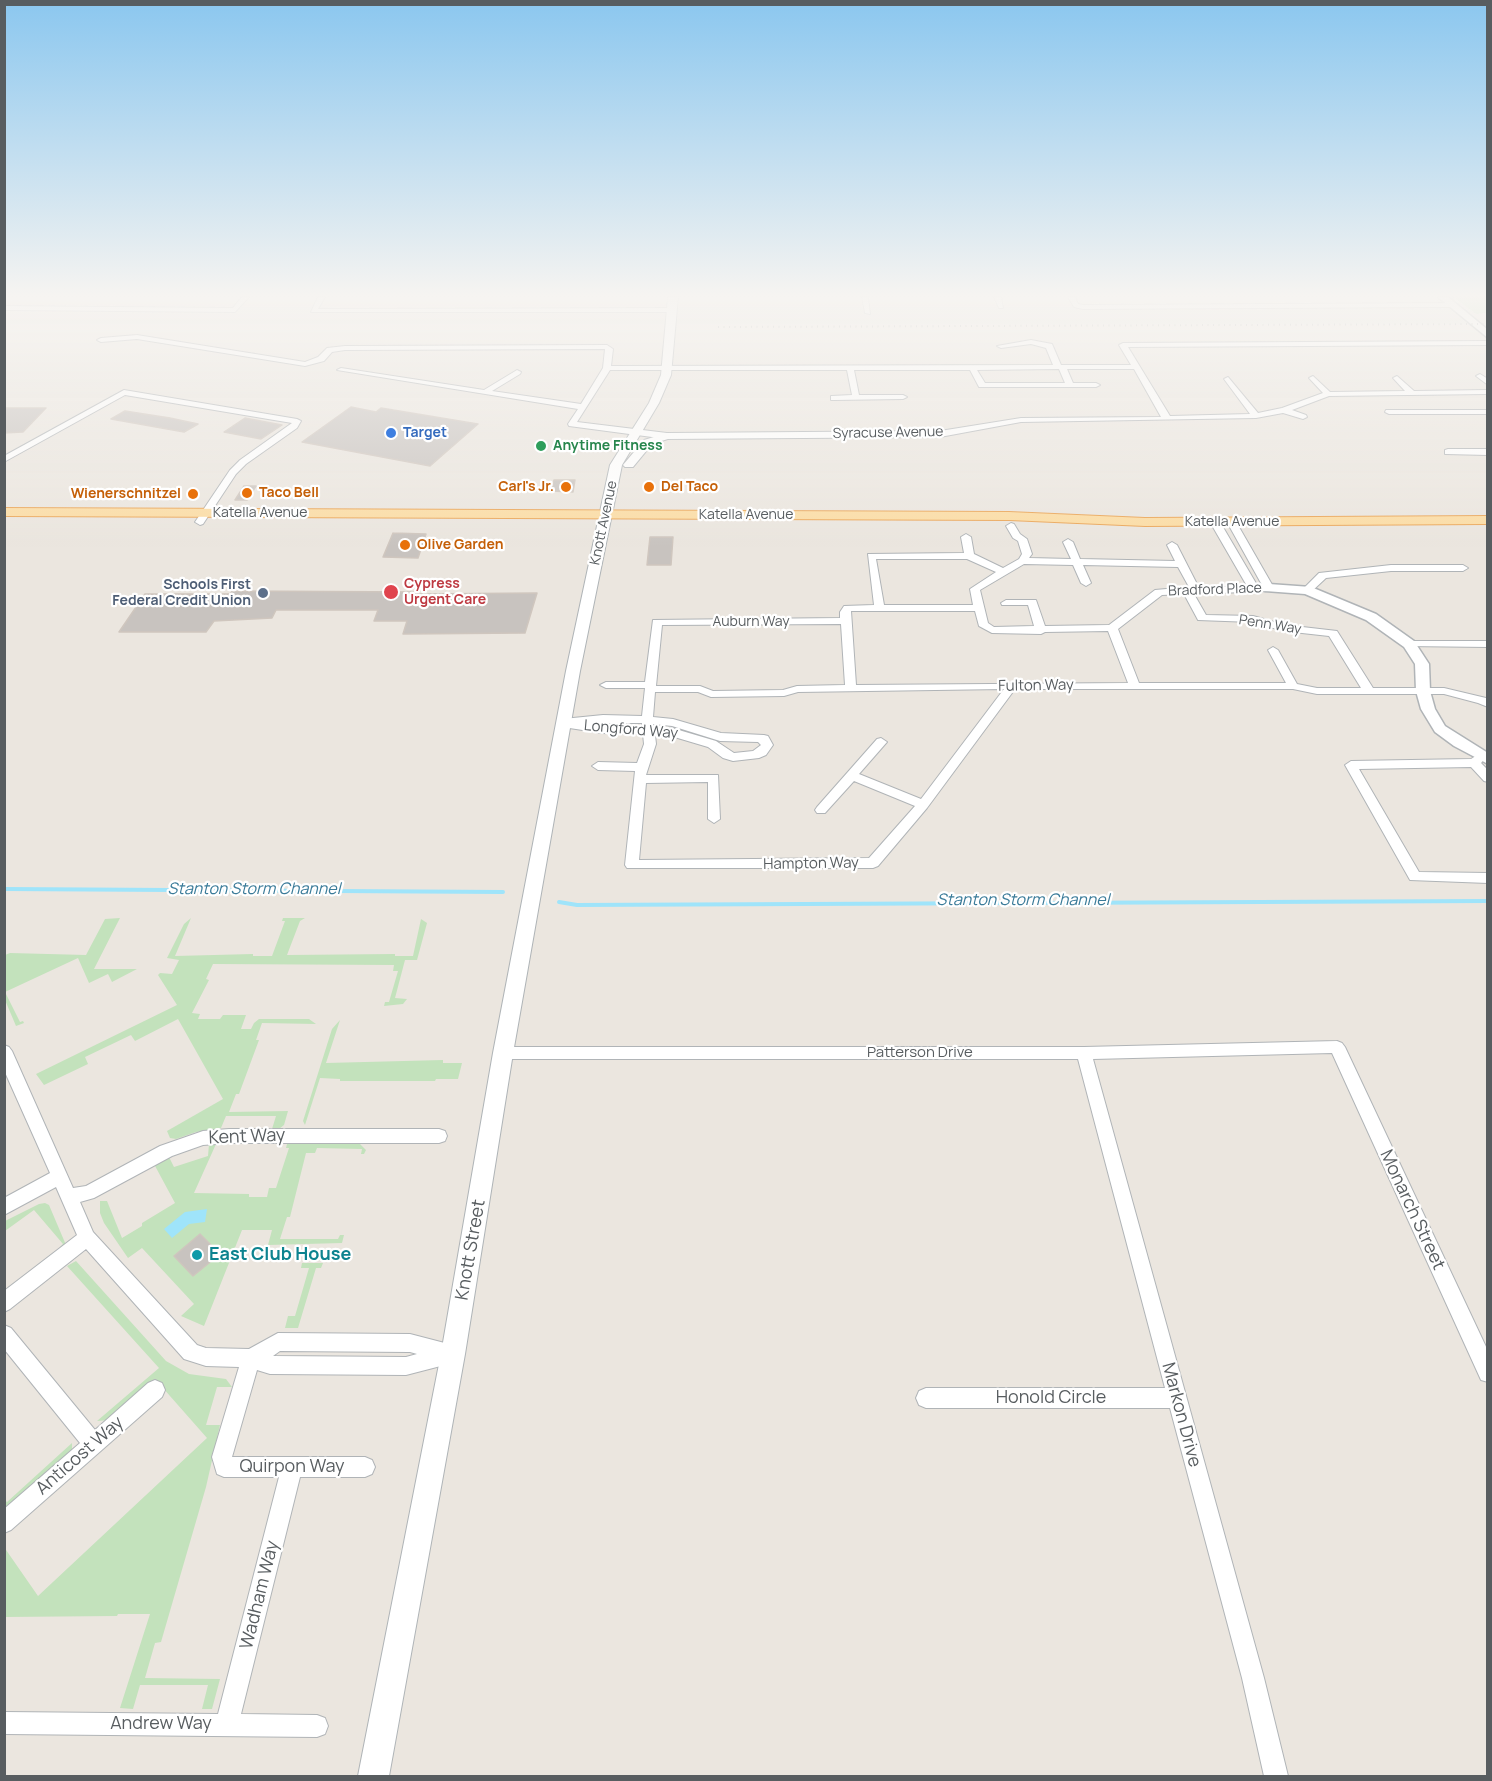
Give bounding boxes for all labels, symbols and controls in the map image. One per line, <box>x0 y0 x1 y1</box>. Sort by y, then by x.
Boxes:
street label: Syracuse Avenue <box>832 424 944 442</box>
place label: Target <box>403 425 447 441</box>
marker: Target <box>384 426 398 440</box>
place label: Anytime Fitness <box>553 438 662 454</box>
marker: Anytime Fitness <box>534 439 548 453</box>
place label: Carl's Jr. <box>498 479 554 495</box>
street label: Knott Avenue <box>587 479 621 567</box>
place label: Del Taco <box>661 479 718 495</box>
marker: Carl's Jr. <box>559 480 573 494</box>
marker: Del Taco <box>642 480 656 494</box>
place label: Taco Bell <box>259 485 319 501</box>
place label: Wienerschnitzel <box>71 486 181 502</box>
marker: Taco Bell <box>240 486 254 500</box>
marker: Wienerschnitzel <box>186 487 200 501</box>
street label: Katella Avenue <box>213 505 307 521</box>
street label: Katella Avenue <box>699 507 793 523</box>
street label: Katella Avenue <box>1185 514 1279 530</box>
place label: Olive Garden <box>417 537 503 553</box>
marker: Olive Garden <box>398 538 412 552</box>
place label: Cypress Urgent Care <box>404 576 486 608</box>
place label: Schools First Federal Credit Union <box>112 577 251 610</box>
street label: Bradford Place <box>1168 580 1262 600</box>
marker: Cypress Urgent Care <box>382 583 400 601</box>
marker: Schools First Federal Credit Union <box>256 586 270 600</box>
street label: Penn Way <box>1238 612 1302 638</box>
street label: Auburn Way <box>712 614 790 630</box>
street label: Fulton Way <box>998 676 1074 696</box>
street label: Longford Way <box>583 717 679 743</box>
street label: Hampton Way <box>763 854 859 874</box>
water label: Stanton Storm Channel <box>168 880 340 900</box>
water label: Stanton Storm Channel <box>937 891 1109 911</box>
street label: Patterson Drive <box>867 1044 973 1062</box>
street label: Kent Way <box>208 1125 286 1149</box>
street label: Monarch Street <box>1375 1147 1449 1273</box>
street label: Knott Street <box>452 1198 490 1302</box>
place label: East Club House <box>209 1244 351 1266</box>
marker: East Club House <box>190 1248 204 1262</box>
street label: Markon Drive <box>1157 1360 1205 1470</box>
street label: Honold Circle <box>996 1387 1106 1409</box>
street label: Anticost Way <box>32 1412 128 1500</box>
street label: Quirpon Way <box>240 1456 344 1478</box>
street label: Wadham Way <box>236 1538 284 1652</box>
street label: Andrew Way <box>110 1713 212 1735</box>

